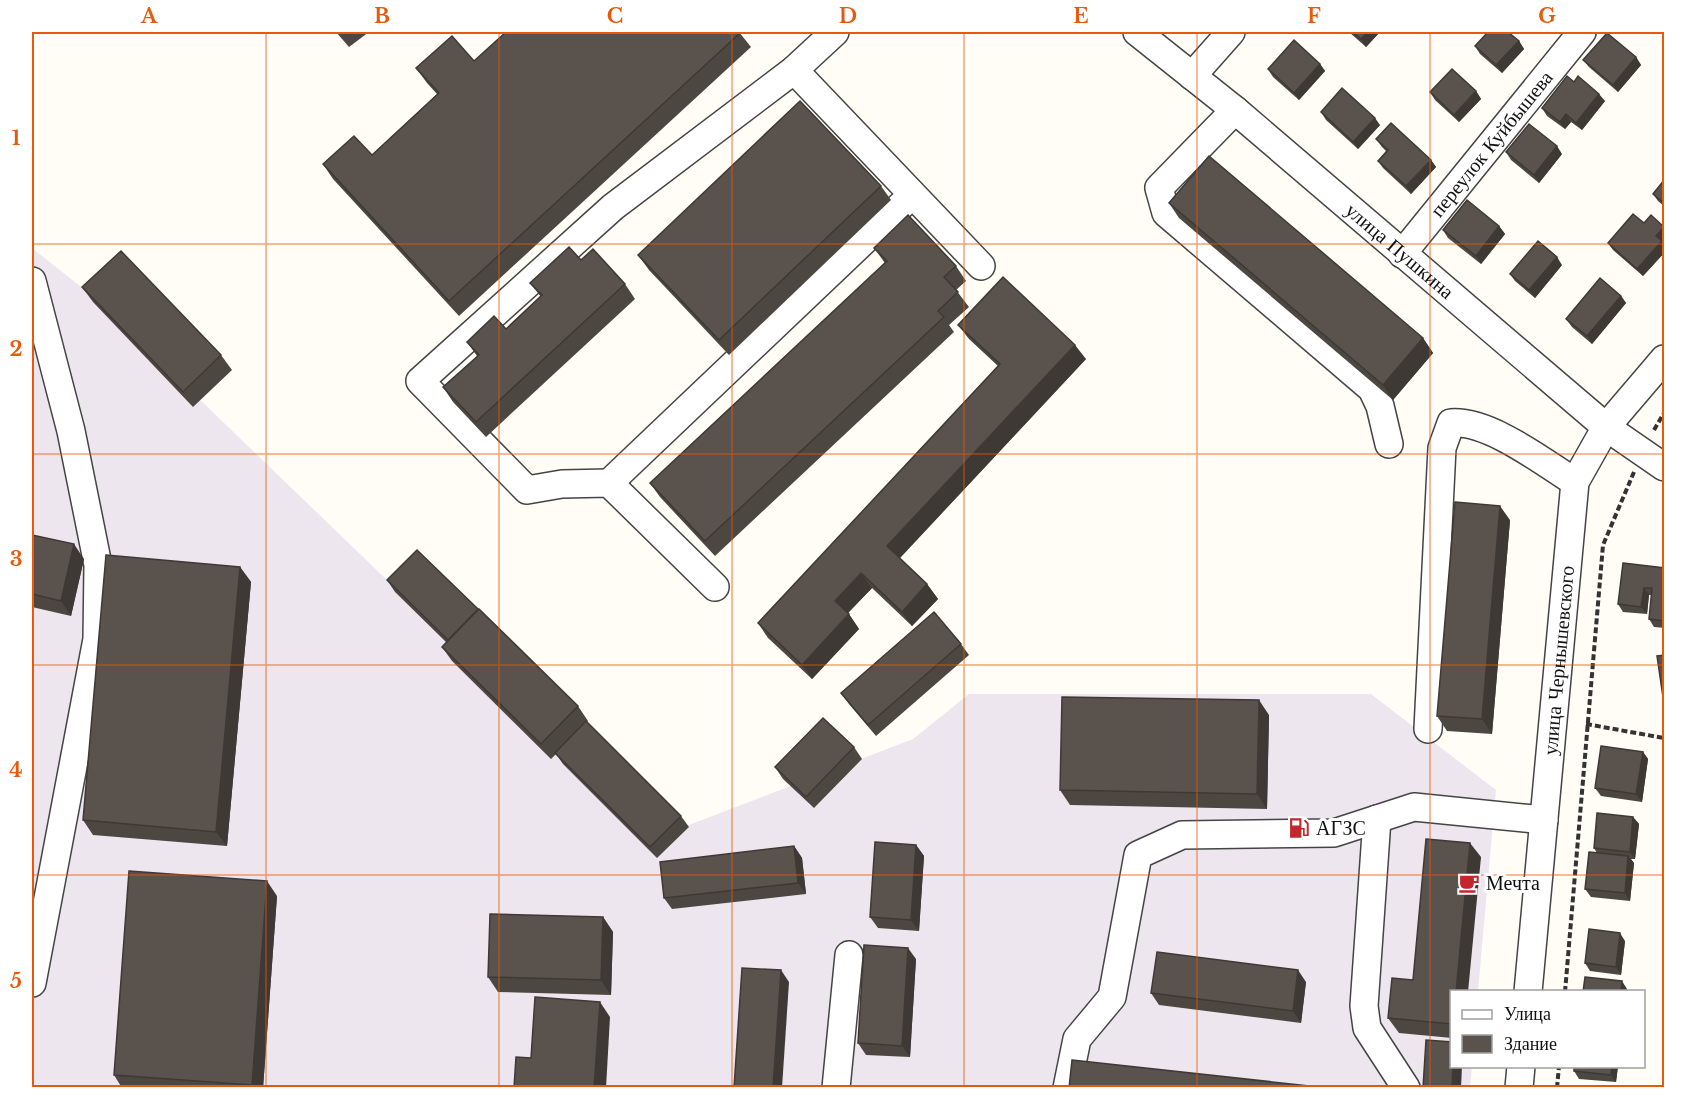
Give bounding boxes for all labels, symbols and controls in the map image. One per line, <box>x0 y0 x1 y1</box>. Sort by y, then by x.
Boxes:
text: A <box>140 4 158 28</box>
text: B <box>374 4 390 28</box>
text: C <box>607 4 623 28</box>
text: D <box>839 4 857 28</box>
text: E <box>1073 4 1089 28</box>
text: F <box>1307 4 1321 28</box>
text: G <box>1538 4 1556 28</box>
street label: переулок Куйбышева <box>1425 66 1558 222</box>
text: 1 <box>12 126 21 150</box>
street label: улица Пушкина <box>1341 198 1459 304</box>
text: 2 <box>9 337 23 361</box>
text: 3 <box>10 547 22 571</box>
street label: улица Чернышевского <box>1538 565 1579 756</box>
text: 4 <box>9 758 23 782</box>
fuel station icon: АГЗС <box>1287 816 1311 840</box>
place label: АГЗС <box>1316 816 1366 840</box>
cafe icon: Мечта <box>1457 871 1481 895</box>
place label: Мечта <box>1486 871 1540 895</box>
text: 5 <box>10 969 22 993</box>
legend <box>1450 990 1645 1068</box>
text: Улица <box>1504 1003 1551 1025</box>
text: Здание <box>1504 1033 1557 1055</box>

